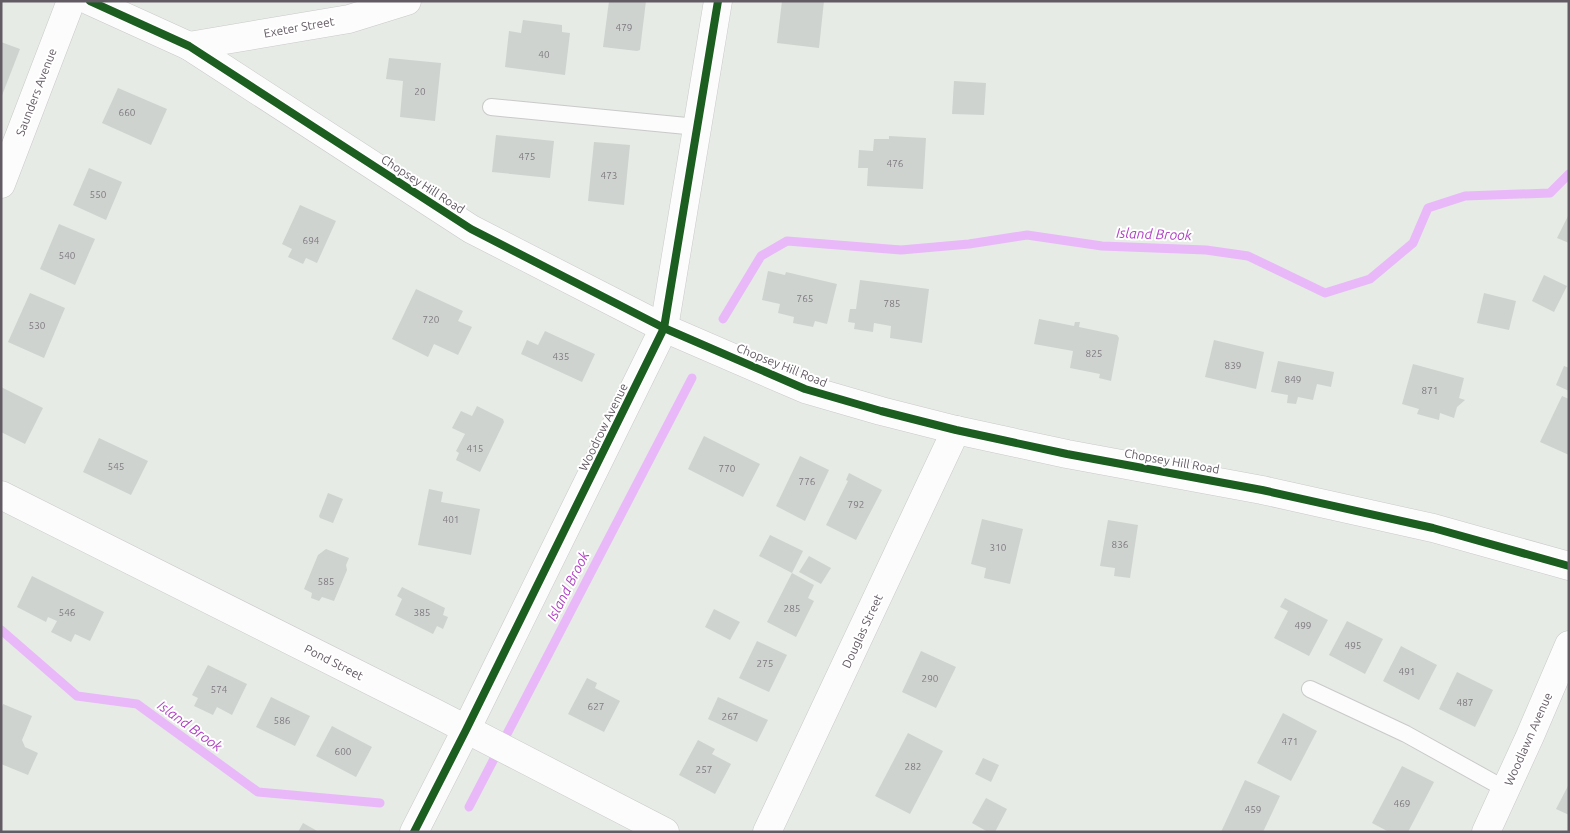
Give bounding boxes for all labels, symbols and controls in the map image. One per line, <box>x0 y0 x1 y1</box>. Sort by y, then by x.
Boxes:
street label: Exeter Street <box>263 14 336 40</box>
house number: 479 <box>616 22 632 33</box>
street label: Saunders Avenue <box>13 46 59 138</box>
house number: 40 <box>538 49 550 60</box>
house number: 20 <box>414 86 426 97</box>
house number: 660 <box>119 107 136 118</box>
house number: 475 <box>519 151 535 162</box>
street label: Chopsey Hill Road <box>379 152 467 216</box>
house number: 476 <box>887 158 904 169</box>
house number: 473 <box>601 170 617 181</box>
house number: 550 <box>90 189 107 200</box>
water label: Island Brook <box>1116 225 1193 243</box>
house number: 694 <box>303 235 320 246</box>
house number: 540 <box>59 250 76 261</box>
house number: 765 <box>797 293 813 304</box>
house number: 785 <box>884 298 900 309</box>
house number: 720 <box>423 314 440 325</box>
house number: 530 <box>29 320 46 331</box>
street label: Chopsey Hill Road <box>735 341 829 389</box>
house number: 825 <box>1086 348 1102 359</box>
house number: 435 <box>553 351 569 362</box>
house number: 839 <box>1225 360 1241 371</box>
house number: 849 <box>1285 374 1301 385</box>
street label: Woodrow Avenue <box>576 381 630 473</box>
house number: 871 <box>1422 385 1438 396</box>
house number: 415 <box>467 443 483 454</box>
street label: Chopsey Hill Road <box>1123 446 1221 476</box>
house number: 545 <box>108 461 124 472</box>
house number: 770 <box>719 463 736 474</box>
house number: 776 <box>799 476 816 487</box>
house number: 792 <box>848 499 864 510</box>
house number: 401 <box>443 514 459 525</box>
house number: 836 <box>1112 539 1129 550</box>
house number: 310 <box>990 542 1007 553</box>
water label: Island Brook <box>544 548 593 623</box>
house number: 585 <box>318 576 334 587</box>
street label: Douglas Street <box>839 592 885 670</box>
house number: 285 <box>784 603 800 614</box>
house number: 546 <box>59 607 76 618</box>
house number: 385 <box>414 607 430 618</box>
house number: 499 <box>1295 620 1311 631</box>
house number: 495 <box>1345 640 1361 651</box>
street label: Pond Street <box>302 642 366 682</box>
house number: 275 <box>757 658 773 669</box>
house number: 491 <box>1399 666 1415 677</box>
house number: 290 <box>922 673 939 684</box>
house number: 574 <box>211 684 228 695</box>
street label: Woodlawn Avenue <box>1502 690 1554 788</box>
water label: Island Brook <box>155 697 226 755</box>
house number: 487 <box>1457 697 1473 708</box>
house number: 627 <box>588 701 604 712</box>
house number: 267 <box>722 711 738 722</box>
house number: 586 <box>274 715 291 726</box>
house number: 471 <box>1282 736 1298 747</box>
house number: 600 <box>335 746 352 757</box>
house number: 282 <box>905 761 921 772</box>
house number: 257 <box>696 764 712 775</box>
house number: 469 <box>1394 798 1410 809</box>
house number: 459 <box>1245 804 1261 815</box>

